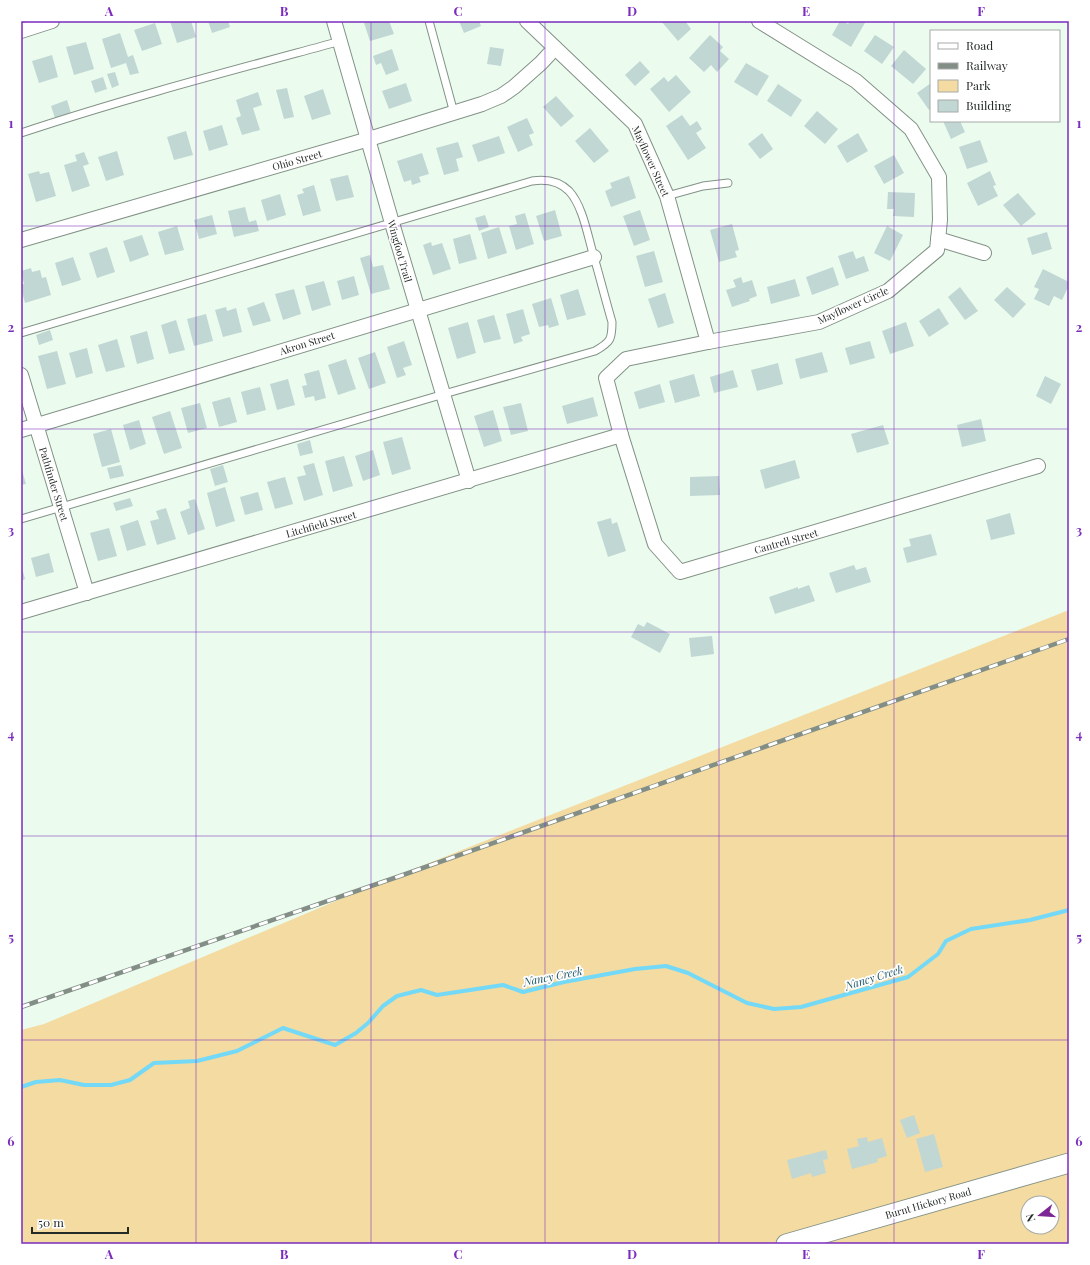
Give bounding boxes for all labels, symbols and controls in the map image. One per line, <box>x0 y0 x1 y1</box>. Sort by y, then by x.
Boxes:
text: A <box>104 2 114 19</box>
text: B <box>280 2 289 19</box>
text: C <box>453 2 463 19</box>
text: D <box>627 2 637 19</box>
text: E <box>802 2 810 19</box>
text: F <box>977 2 985 19</box>
legend <box>930 30 1060 122</box>
text: Road <box>966 37 993 53</box>
text: Railway <box>966 57 1008 73</box>
text: Park <box>966 77 991 93</box>
text: Building <box>966 97 1012 113</box>
text: 1 <box>9 114 14 131</box>
text: 1 <box>1077 114 1082 131</box>
street label: Mayflower Street <box>629 123 673 199</box>
street label: Ohio Street <box>271 146 324 174</box>
street label: Wingfoot Trail <box>384 217 416 284</box>
street label: Mayflower Circle <box>815 283 891 327</box>
text: 2 <box>8 318 15 335</box>
text: 2 <box>1076 318 1083 335</box>
street label: Akron Street <box>277 328 337 358</box>
street label: Pathfinder Street <box>36 445 72 523</box>
street label: Litchfield Street <box>284 507 358 541</box>
text: 3 <box>8 521 14 538</box>
text: 3 <box>1076 521 1082 538</box>
street label: Cantrell Street <box>752 525 820 557</box>
text: 4 <box>8 725 15 742</box>
text: 4 <box>1076 725 1083 742</box>
text: 5 <box>8 928 14 945</box>
text: 5 <box>1076 928 1082 945</box>
water label: Nancy Creek <box>842 961 905 993</box>
water label: Nancy Creek <box>521 963 584 989</box>
text: 6 <box>7 1132 15 1149</box>
text: 6 <box>1075 1132 1083 1149</box>
street label: Burnt Hickory Road <box>883 1184 973 1222</box>
north arrow <box>1020 1195 1060 1235</box>
scale bar <box>32 1209 128 1235</box>
text: N <box>1022 1212 1038 1224</box>
text: 50 m <box>38 1214 64 1230</box>
text: A <box>104 1245 114 1262</box>
text: B <box>280 1245 289 1262</box>
text: C <box>453 1245 463 1262</box>
text: D <box>627 1245 637 1262</box>
text: E <box>802 1245 810 1262</box>
text: F <box>977 1245 985 1262</box>

